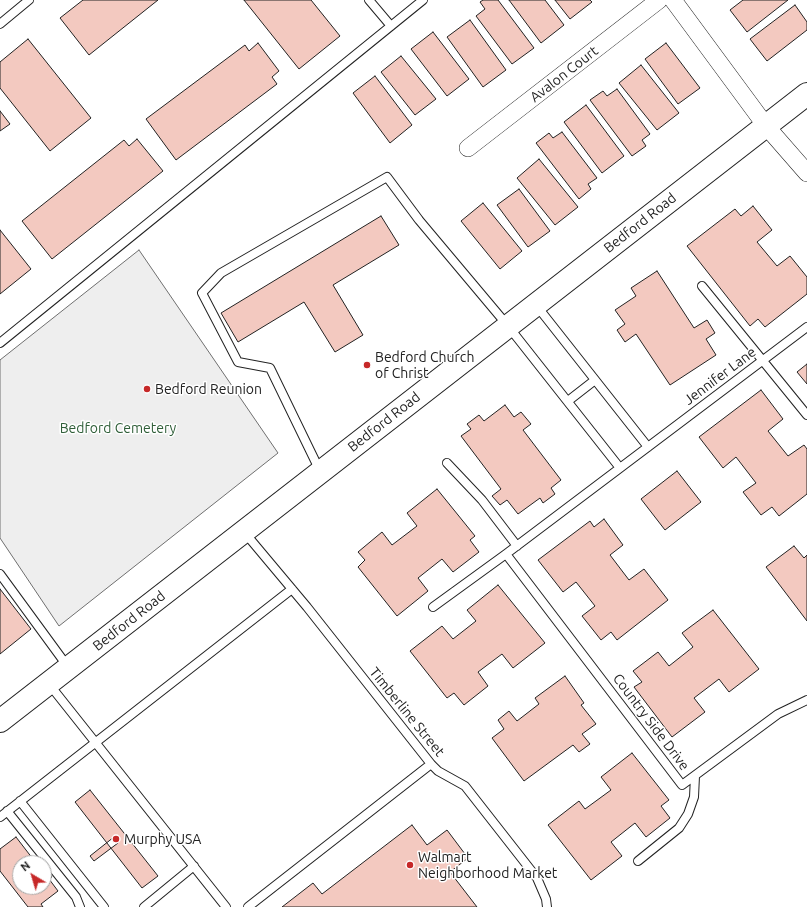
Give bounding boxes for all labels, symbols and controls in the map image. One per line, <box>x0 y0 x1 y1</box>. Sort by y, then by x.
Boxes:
street label: Avalon Court <box>527 42 601 106</box>
street label: Bedford Road <box>600 190 680 256</box>
street label: Jennifer Lane <box>681 344 759 408</box>
place label: Bedford Church of Christ <box>375 349 474 382</box>
marker: Bedford Church of Christ <box>362 360 372 370</box>
place label: Bedford Reunion <box>155 381 262 397</box>
marker: Bedford Reunion <box>142 384 152 394</box>
street label: Bedford Road <box>344 389 424 455</box>
park label: Bedford Cemetery <box>60 420 176 436</box>
street label: Bedford Road <box>89 588 169 654</box>
street label: Timberline Street <box>366 664 448 760</box>
street label: Country Side Drive <box>609 670 693 774</box>
place label: Murphy USA <box>124 831 201 847</box>
marker: Murphy USA <box>111 834 121 844</box>
place label: Walmart Neighborhood Market <box>418 849 557 882</box>
north arrow <box>12 855 52 895</box>
text: N <box>18 859 32 874</box>
marker: Walmart Neighborhood Market <box>405 860 415 870</box>

